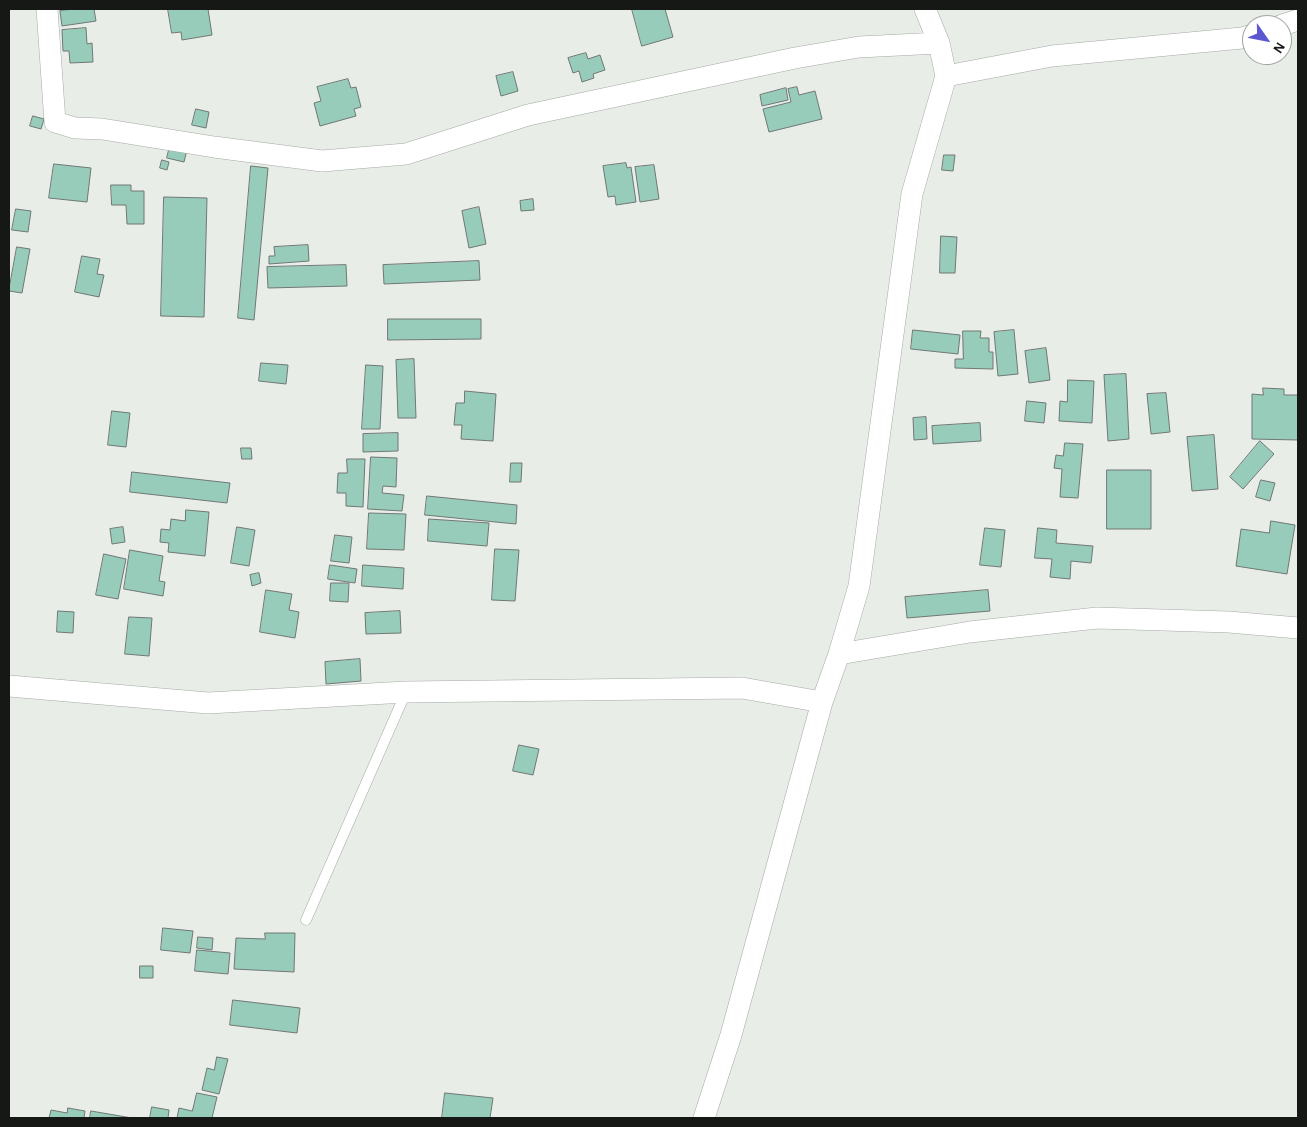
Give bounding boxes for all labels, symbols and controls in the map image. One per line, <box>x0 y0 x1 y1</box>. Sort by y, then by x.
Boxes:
north arrow <box>1242 15 1292 65</box>
text: N <box>1270 40 1287 56</box>

